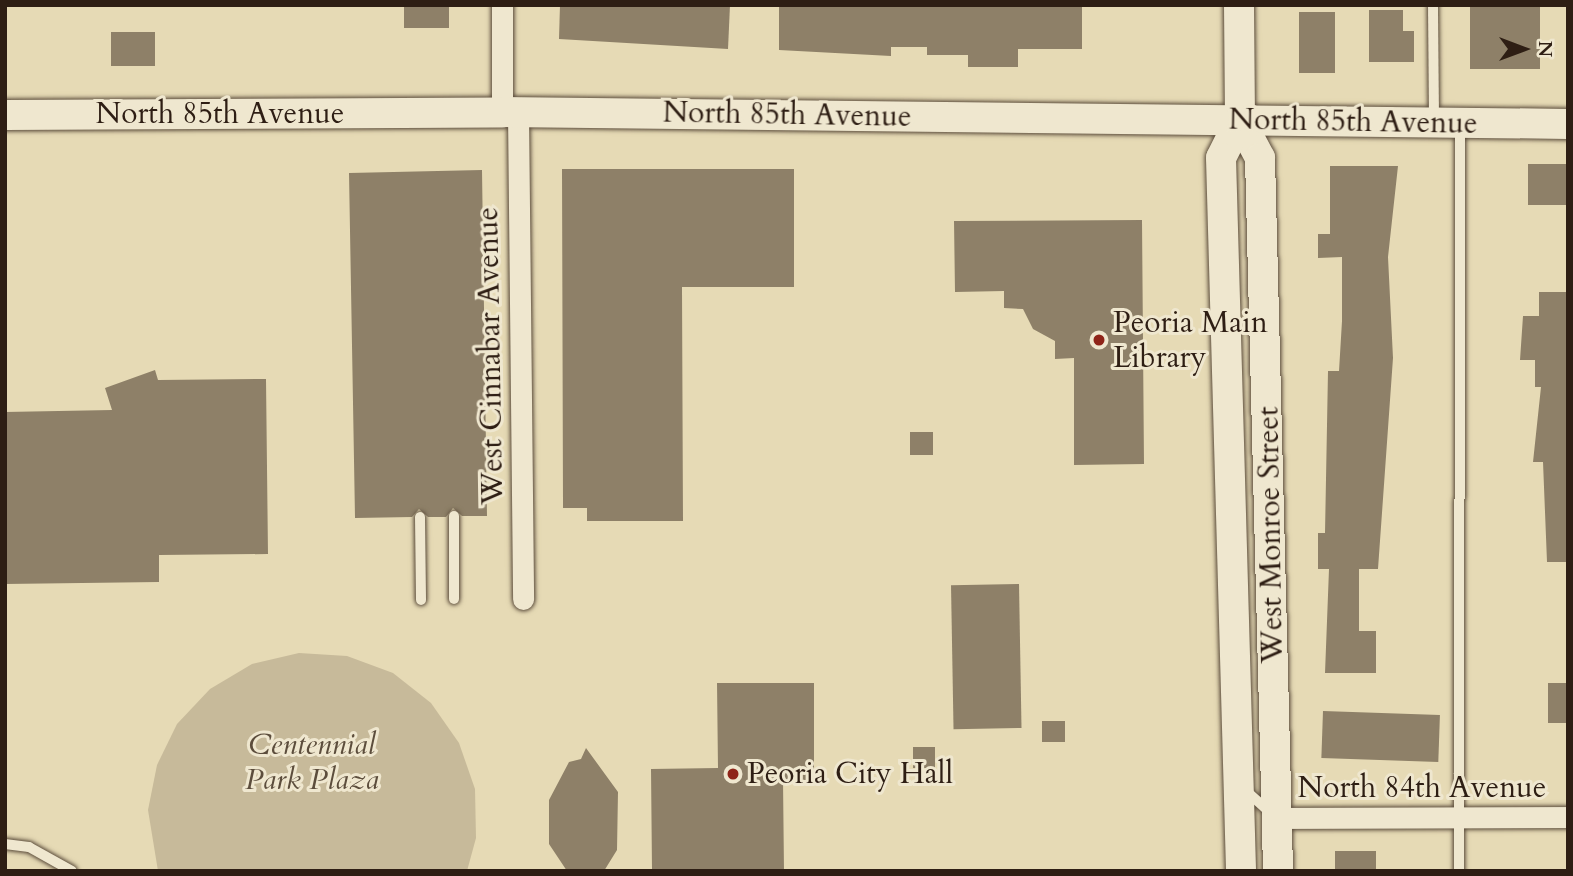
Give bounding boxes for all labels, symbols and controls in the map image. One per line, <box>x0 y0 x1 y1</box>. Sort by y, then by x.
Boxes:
north arrow <box>1489 14 1559 84</box>
text: N <box>1532 41 1558 57</box>
street label: North 85th Avenue <box>662 95 912 135</box>
street label: North 85th Avenue <box>96 96 344 132</box>
street label: North 85th Avenue <box>1228 102 1478 142</box>
street label: West Cinnabar Avenue <box>470 207 512 505</box>
place label: Peoria Main Library <box>1113 305 1268 376</box>
marker: Peoria Main Library <box>1091 332 1107 348</box>
street label: West Monroe Street <box>1251 406 1291 664</box>
park label: Centennial Park Plaza <box>245 727 379 798</box>
place label: Peoria City Hall <box>747 756 953 792</box>
marker: Peoria City Hall <box>725 766 741 782</box>
street label: North 84th Avenue <box>1298 770 1546 806</box>

